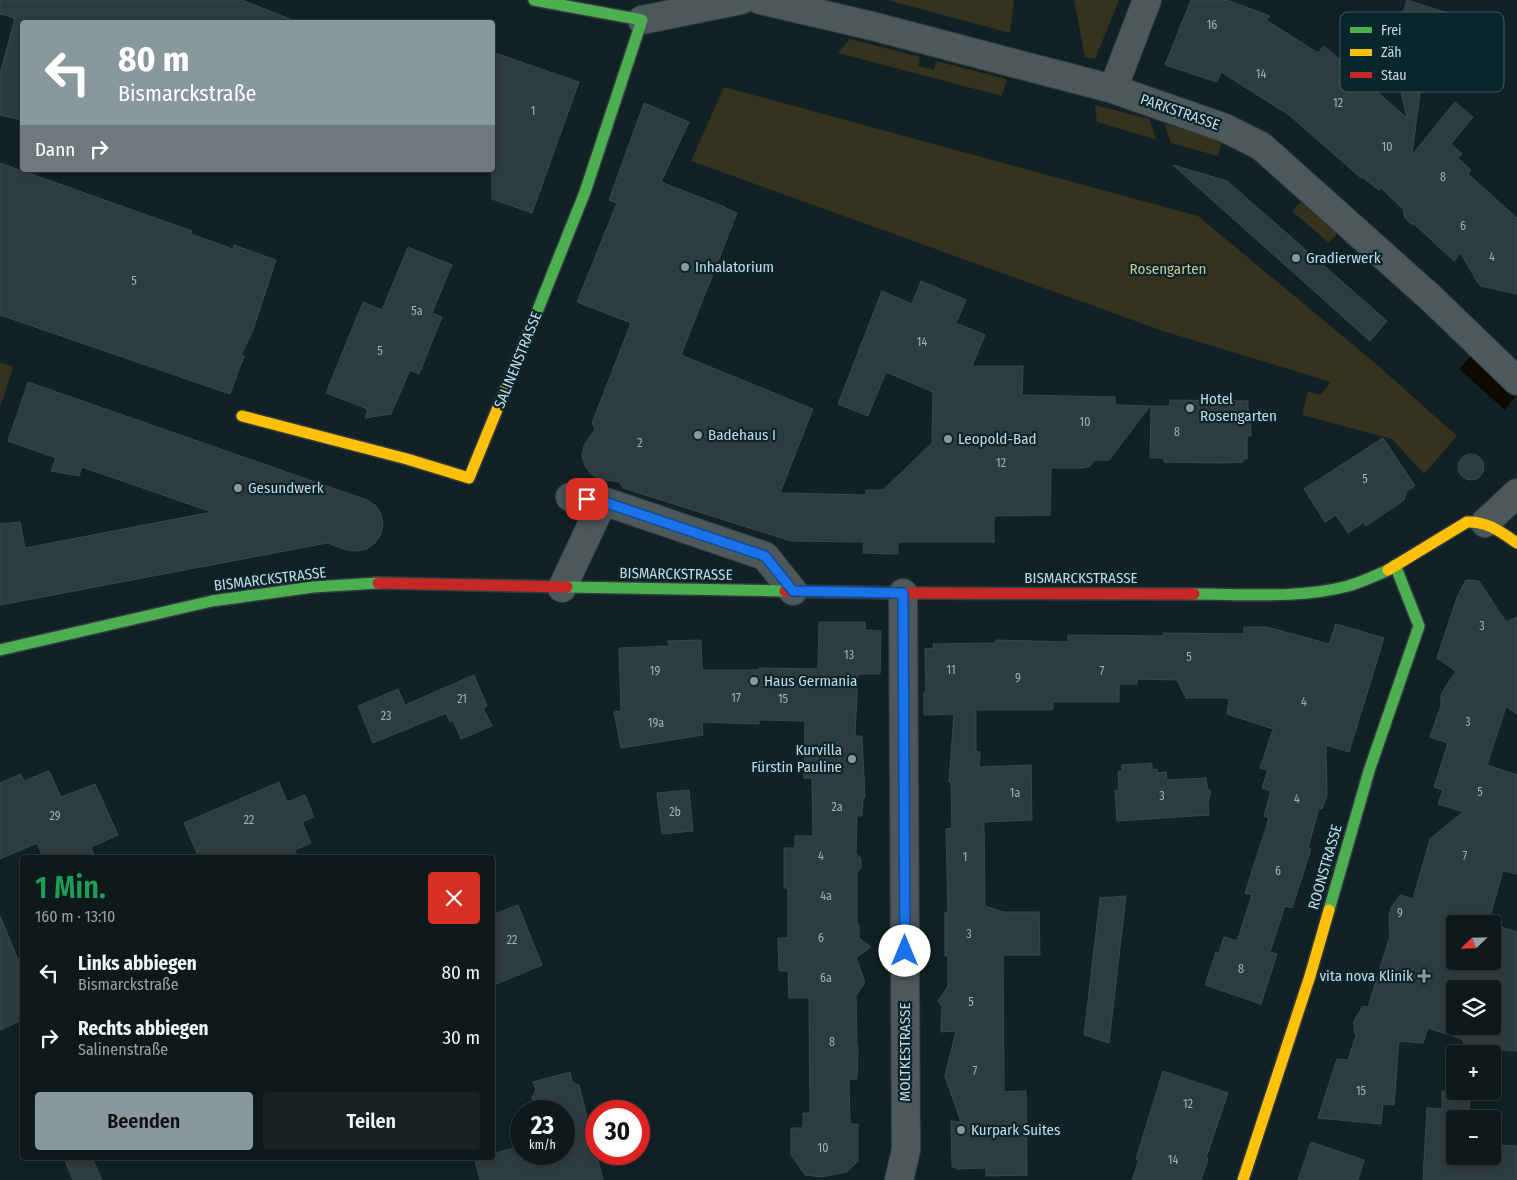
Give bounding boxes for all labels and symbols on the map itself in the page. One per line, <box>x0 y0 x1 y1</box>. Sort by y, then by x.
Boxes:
legend <box>1340 12 1504 92</box>
house number: 16 <box>1207 18 1217 32</box>
text: Frei <box>1381 22 1402 39</box>
text: Zäh <box>1381 44 1402 61</box>
house number: 14 <box>1256 67 1266 81</box>
text: Stau <box>1381 67 1407 84</box>
street label: PARKSTRASSE <box>1138 90 1222 134</box>
house number: 12 <box>1333 96 1343 110</box>
house number: 1 <box>531 104 535 118</box>
house number: 10 <box>1382 140 1392 154</box>
house number: 8 <box>1440 170 1446 184</box>
house number: 6 <box>1460 219 1466 233</box>
place label: Gradierwerk <box>1306 249 1381 267</box>
house number: 4 <box>1489 250 1495 264</box>
marker: Gradierwerk <box>1290 252 1302 264</box>
place label: Inhalatorium <box>695 258 774 276</box>
park label: Rosengarten <box>1130 260 1206 278</box>
marker: Inhalatorium <box>679 261 691 273</box>
house number: 5 <box>131 274 137 288</box>
house number: 5a <box>411 304 423 318</box>
street label: SALINENSTRASSE <box>490 309 546 411</box>
house number: 14 <box>917 335 927 349</box>
house number: 5 <box>377 344 383 358</box>
place label: Hotel Rosengarten <box>1200 390 1277 425</box>
marker: Hotel Rosengarten <box>1184 402 1196 414</box>
house number: 10 <box>1080 415 1090 429</box>
house number: 8 <box>1174 425 1180 439</box>
place label: Badehaus I <box>708 426 776 444</box>
marker: Badehaus I <box>692 429 704 441</box>
place label: Leopold-Bad <box>958 430 1037 448</box>
marker: Leopold-Bad <box>942 433 954 445</box>
house number: 2 <box>637 436 643 450</box>
house number: 12 <box>996 456 1006 470</box>
house number: 5 <box>1362 472 1368 486</box>
pin <box>566 478 608 520</box>
place label: Gesundwerk <box>248 479 324 497</box>
marker: Gesundwerk <box>232 482 244 494</box>
street label: BISMARCKSTRASSE <box>213 563 327 595</box>
street label: BISMARCKSTRASSE <box>619 564 733 584</box>
street label: BISMARCKSTRASSE <box>1024 569 1138 587</box>
house number: 3 <box>1479 619 1485 633</box>
house number: 13 <box>844 648 854 662</box>
house number: 5 <box>1186 650 1192 664</box>
house number: 11 <box>946 663 956 677</box>
house number: 19 <box>650 664 660 678</box>
house number: 7 <box>1100 664 1105 678</box>
house number: 9 <box>1015 671 1021 685</box>
place label: Haus Germania <box>764 672 857 690</box>
marker: Haus Germania <box>748 675 760 687</box>
house number: 17 <box>731 691 741 705</box>
house number: 21 <box>457 692 467 706</box>
house number: 15 <box>778 692 789 706</box>
house number: 4 <box>1301 695 1307 709</box>
house number: 23 <box>381 709 391 723</box>
house number: 3 <box>1465 715 1471 729</box>
house number: 19a <box>648 716 664 730</box>
place label: Kurvilla Fürstin Pauline <box>751 741 842 776</box>
marker: Kurvilla Fürstin Pauline <box>846 753 858 765</box>
house number: 5 <box>1477 785 1483 799</box>
house number: 1a <box>1010 786 1020 800</box>
house number: 3 <box>1159 789 1165 803</box>
house number: 4 <box>1294 792 1300 806</box>
house number: 2a <box>831 800 843 814</box>
house number: 2b <box>669 805 681 819</box>
house number: 29 <box>49 809 61 823</box>
house number: 22 <box>244 813 254 827</box>
street label: ROONSTRASSE <box>1304 822 1346 912</box>
house number: 4 <box>818 849 824 863</box>
house number: 7 <box>1463 849 1468 863</box>
house number: 1 <box>963 850 967 864</box>
house number: 6 <box>1275 864 1281 878</box>
house number: 4a <box>820 889 832 903</box>
house number: 9 <box>1397 906 1403 920</box>
north arrow <box>1446 915 1501 970</box>
position arrow <box>878 924 930 976</box>
house number: 3 <box>966 927 972 941</box>
house number: 6 <box>818 931 824 945</box>
house number: 22 <box>507 933 517 947</box>
house number: 8 <box>1238 962 1244 976</box>
place label: vita nova Klinik <box>1319 967 1413 985</box>
marker: vita nova Klinik <box>1417 969 1431 983</box>
house number: 6a <box>820 971 832 985</box>
house number: 5 <box>968 995 974 1009</box>
street label: MOLTKESTRASSE <box>896 1003 914 1101</box>
house number: 8 <box>829 1035 835 1049</box>
house number: 7 <box>973 1064 978 1078</box>
house number: 15 <box>1356 1084 1367 1098</box>
house number: 12 <box>1183 1097 1193 1111</box>
speed limit sign: 30 <box>585 1100 650 1165</box>
place label: Kurpark Suites <box>971 1121 1060 1139</box>
marker: Kurpark Suites <box>955 1124 967 1136</box>
house number: 10 <box>818 1141 828 1155</box>
house number: 14 <box>1168 1153 1178 1167</box>

